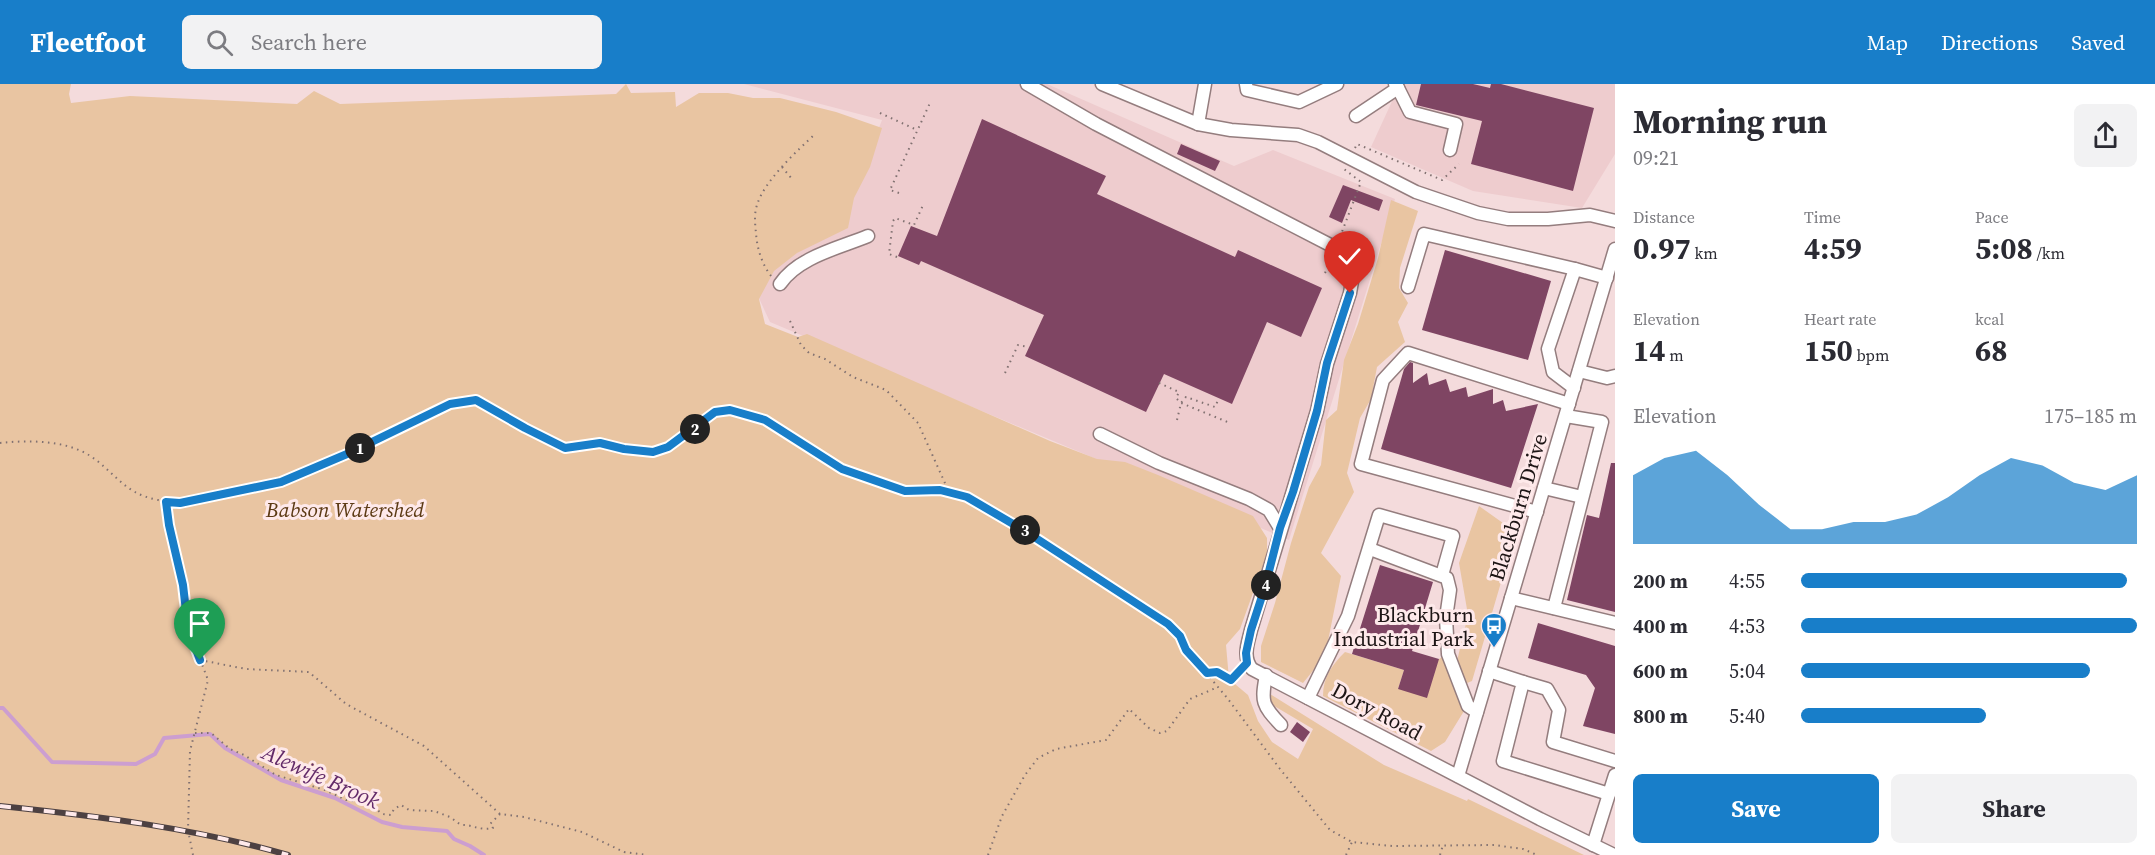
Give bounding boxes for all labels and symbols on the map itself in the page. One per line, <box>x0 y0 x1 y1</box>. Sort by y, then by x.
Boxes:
pin <box>1324 231 1375 293</box>
pin: 2 <box>680 414 710 444</box>
street label: Blackburn Drive <box>1482 430 1554 584</box>
pin: 1 <box>345 433 375 463</box>
park label: Babson Watershed <box>265 495 424 524</box>
pin: 3 <box>1010 515 1040 545</box>
pin: 4 <box>1251 570 1281 600</box>
pin <box>174 598 225 660</box>
place label: Blackburn Industrial Park <box>1334 600 1475 653</box>
bus stop icon: Blackburn Industrial Park <box>1479 611 1509 649</box>
street label: Dory Road <box>1327 675 1427 747</box>
water label: Alewife Brook <box>256 736 385 815</box>

